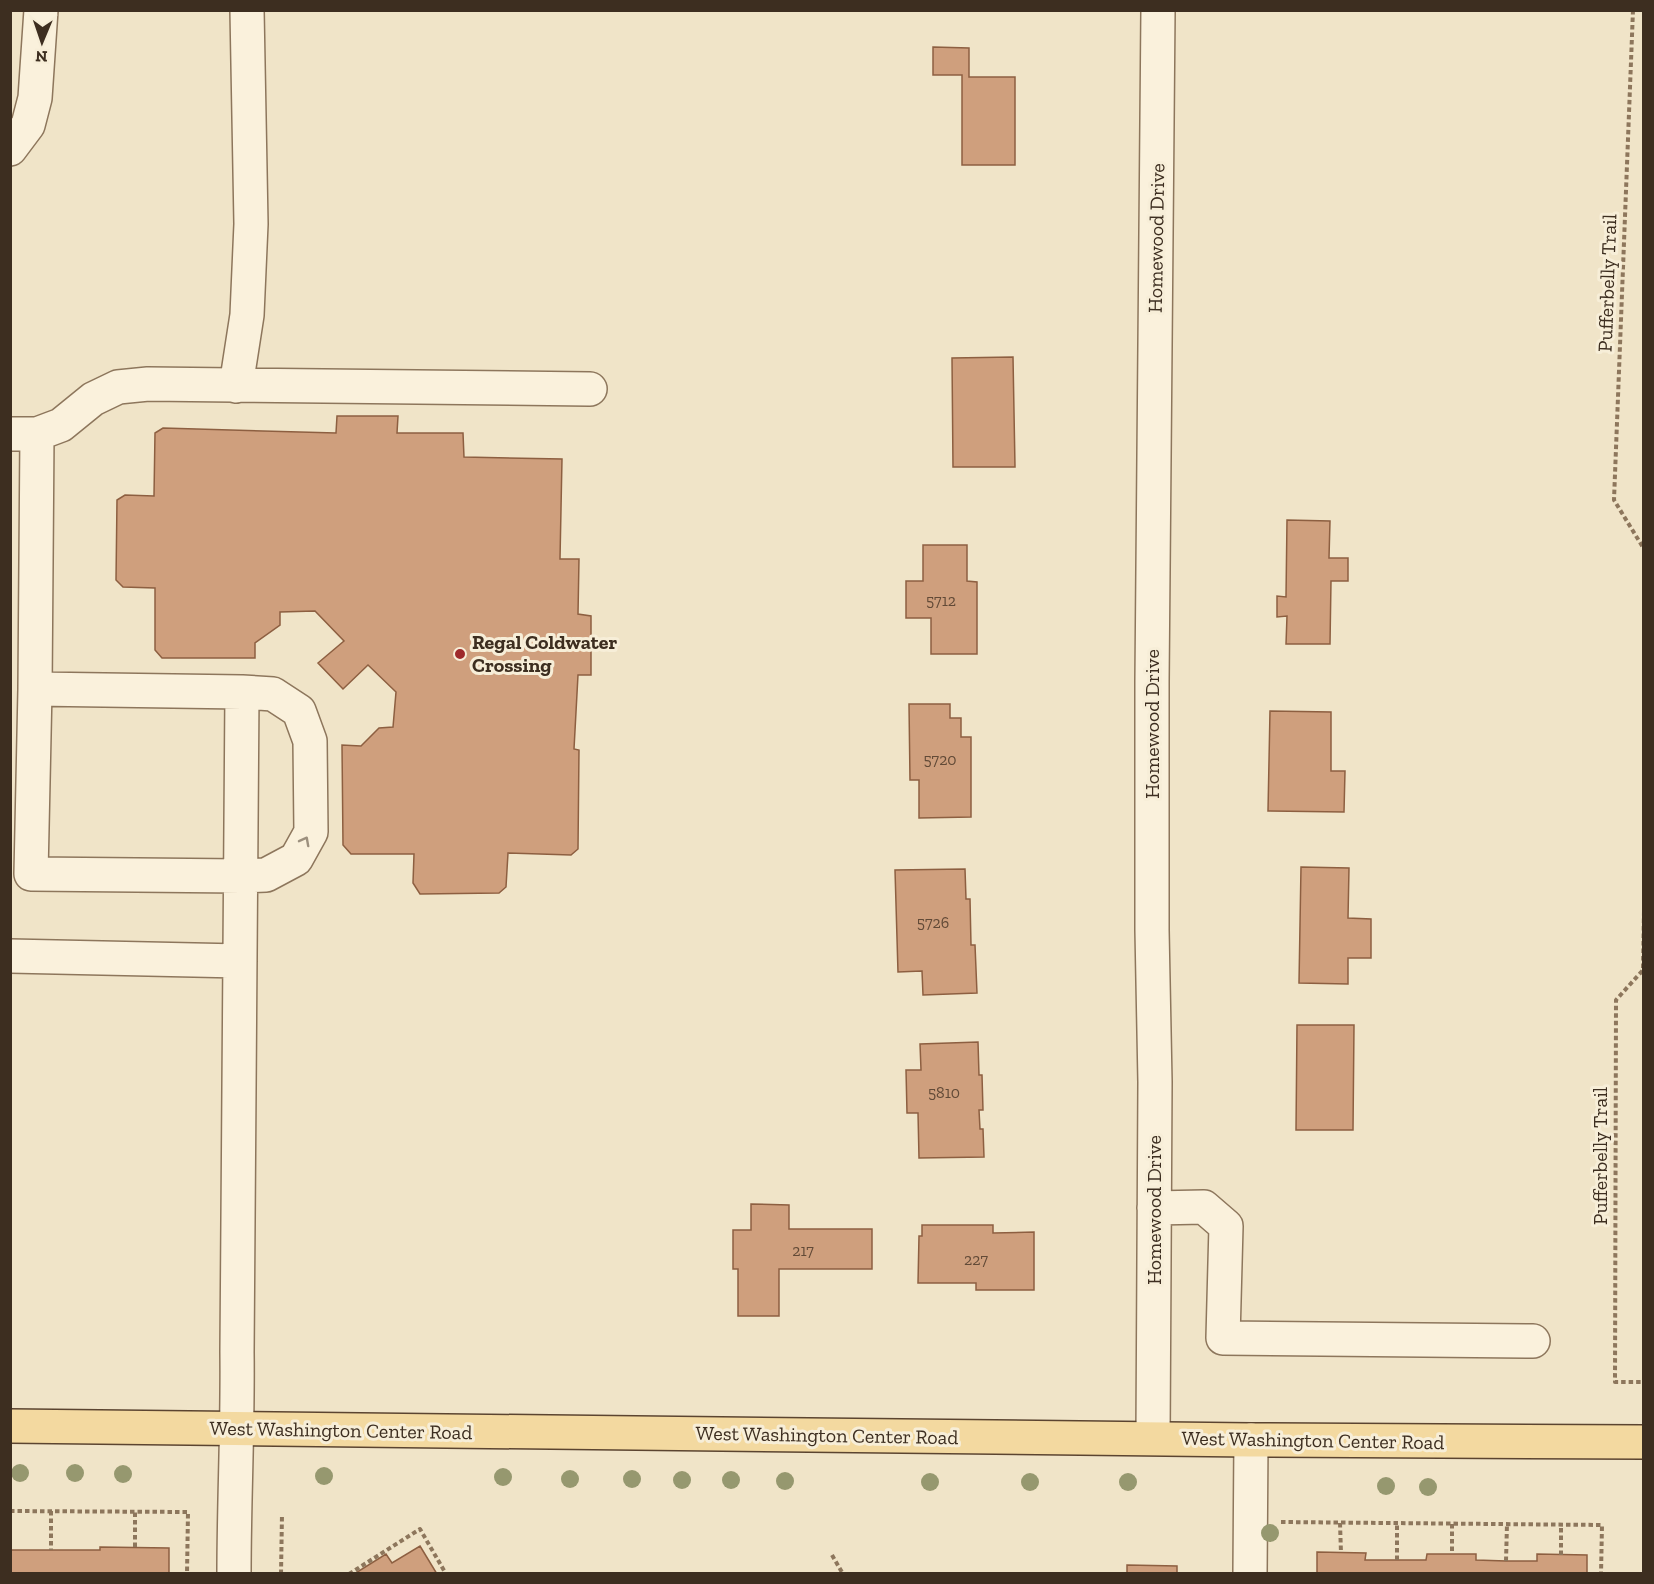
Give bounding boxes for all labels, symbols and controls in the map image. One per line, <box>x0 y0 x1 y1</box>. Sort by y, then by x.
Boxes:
north arrow <box>12 12 72 72</box>
text: N <box>35 47 48 66</box>
street label: Homewood Drive <box>1143 163 1169 313</box>
street label: Pufferbelly Trail <box>1593 214 1621 352</box>
house number: 5712 <box>926 591 956 610</box>
place label: Regal Coldwater Crossing <box>472 630 617 677</box>
marker: Regal Coldwater Crossing <box>453 647 467 661</box>
street label: Homewood Drive <box>1140 649 1164 799</box>
house number: 5720 <box>923 750 957 769</box>
one-way arrow <box>298 837 310 848</box>
house number: 5726 <box>917 913 949 932</box>
house number: 5810 <box>928 1083 960 1102</box>
street label: Pufferbelly Trail <box>1588 1087 1612 1225</box>
street label: Homewood Drive <box>1142 1135 1166 1285</box>
house number: 217 <box>792 1241 814 1260</box>
house number: 227 <box>964 1250 988 1269</box>
street label: West Washington Center Road <box>210 1416 472 1444</box>
street label: West Washington Center Road <box>696 1421 958 1449</box>
street label: West Washington Center Road <box>1182 1426 1444 1454</box>

